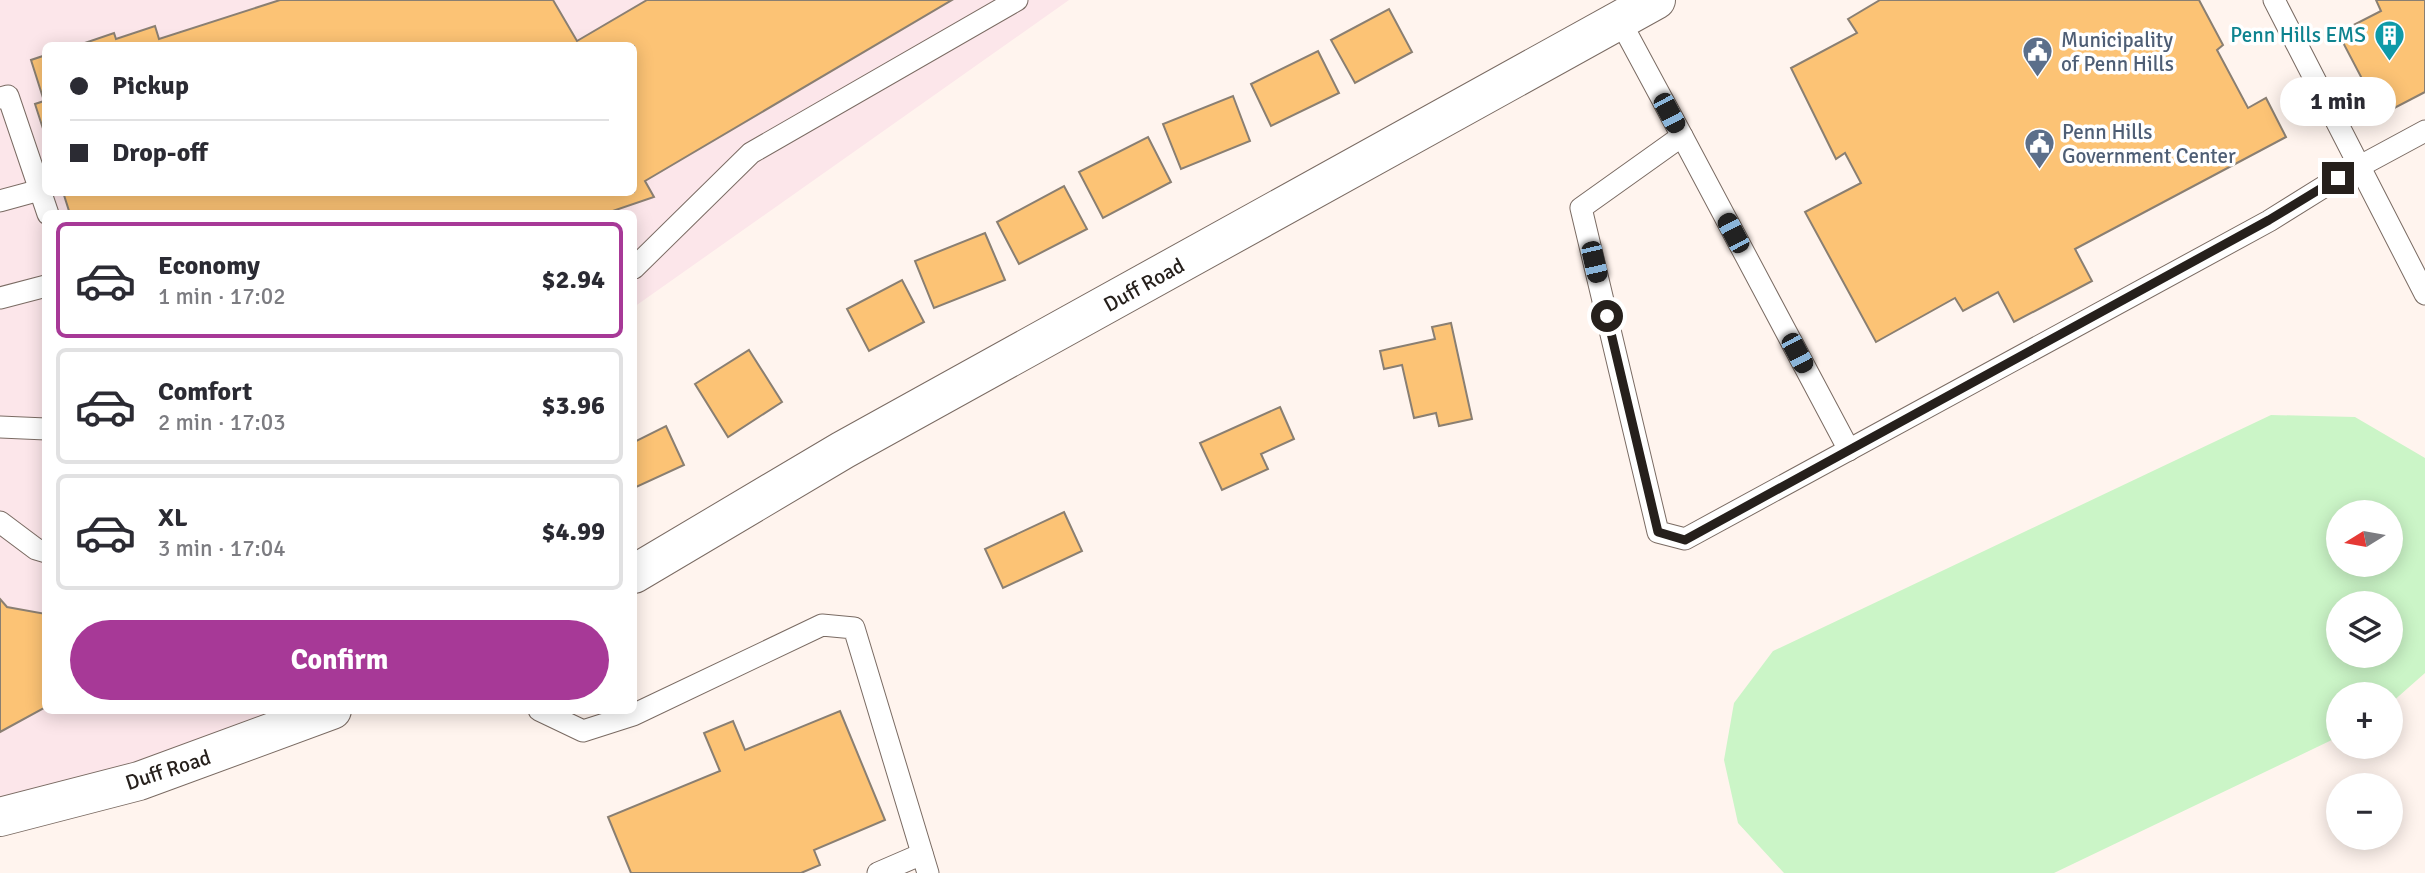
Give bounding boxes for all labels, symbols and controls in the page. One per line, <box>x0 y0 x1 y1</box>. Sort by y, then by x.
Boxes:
building icon: Penn Hills EMS <box>2372 18 2406 62</box>
place label: Penn Hills EMS <box>2230 22 2366 48</box>
place label: Municipality of Penn Hills <box>2061 27 2174 77</box>
public building icon: Municipality of Penn Hills <box>2021 35 2055 79</box>
text: Pickup <box>112 70 189 102</box>
callout: 1 min <box>2280 76 2396 125</box>
text: 1 min <box>2310 87 2366 116</box>
car <box>1650 90 1689 136</box>
place label: Penn Hills Government Center <box>2062 119 2236 169</box>
public building icon: Penn Hills Government Center <box>2022 127 2056 171</box>
text: Drop-off <box>112 137 208 169</box>
route end <box>2322 162 2354 194</box>
car <box>1714 210 1753 256</box>
car <box>1580 239 1609 285</box>
icon: car <box>74 249 137 312</box>
text: Economy <box>158 250 260 282</box>
street label: Duff Road <box>1099 252 1189 318</box>
text: $2.94 <box>541 264 605 296</box>
text: 1 min · 17:02 <box>158 282 286 311</box>
route start <box>1591 300 1623 332</box>
car <box>1778 330 1817 376</box>
icon: car <box>74 375 137 438</box>
text: Comfort <box>158 376 252 408</box>
text: $3.96 <box>541 390 605 422</box>
text: 2 min · 17:03 <box>158 408 286 437</box>
north arrow <box>2326 500 2403 578</box>
map controls <box>2326 500 2403 850</box>
icon: car <box>74 501 137 564</box>
text: XL <box>158 502 188 534</box>
text: $4.99 <box>541 516 605 548</box>
text: 3 min · 17:04 <box>158 534 286 563</box>
button: layers <box>2326 591 2403 668</box>
button: Confirm <box>70 620 609 700</box>
button: + <box>2326 682 2403 759</box>
street label: Duff Road <box>122 744 214 796</box>
button: − <box>2326 773 2403 850</box>

